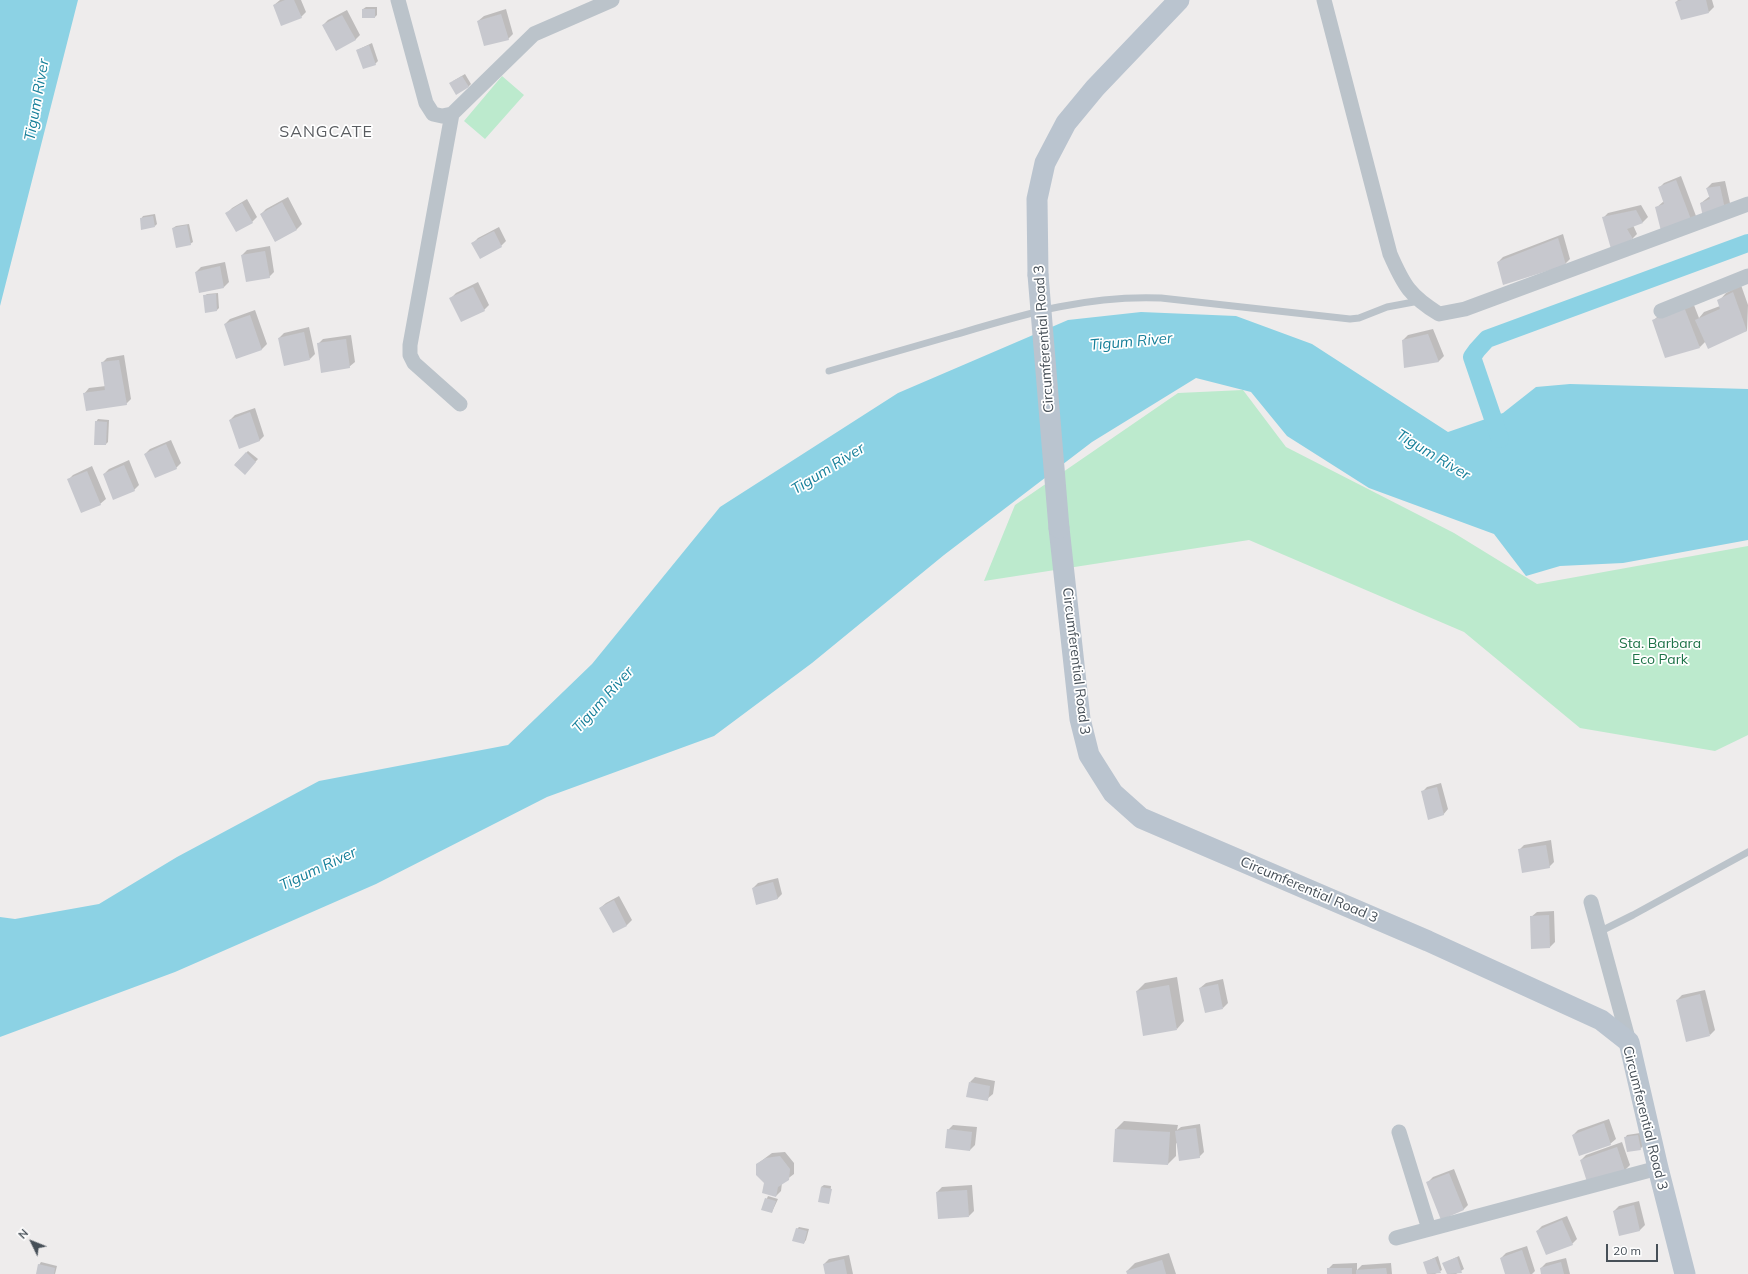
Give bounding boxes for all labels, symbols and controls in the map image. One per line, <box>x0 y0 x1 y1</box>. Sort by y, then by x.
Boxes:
water label: Tigum River <box>21 58 53 142</box>
district label: SANGCATE <box>279 122 373 142</box>
street label: Circumferential Road 3 <box>1030 265 1058 413</box>
water label: Tigum River <box>1089 329 1173 355</box>
water label: Tigum River <box>1393 426 1473 484</box>
water label: Tigum River <box>788 439 868 499</box>
street label: Circumferential Road 3 <box>1059 586 1093 736</box>
park label: Sta. Barbara Eco Park <box>1619 636 1701 668</box>
water label: Tigum River <box>569 663 637 737</box>
water label: Tigum River <box>277 843 359 895</box>
street label: Circumferential Road 3 <box>1238 853 1380 927</box>
street label: Circumferential Road 3 <box>1619 1044 1671 1192</box>
north arrow <box>12 1222 52 1262</box>
text: N <box>15 1226 31 1242</box>
scale bar <box>1608 1236 1660 1262</box>
text: 20 m <box>1613 1243 1641 1258</box>

